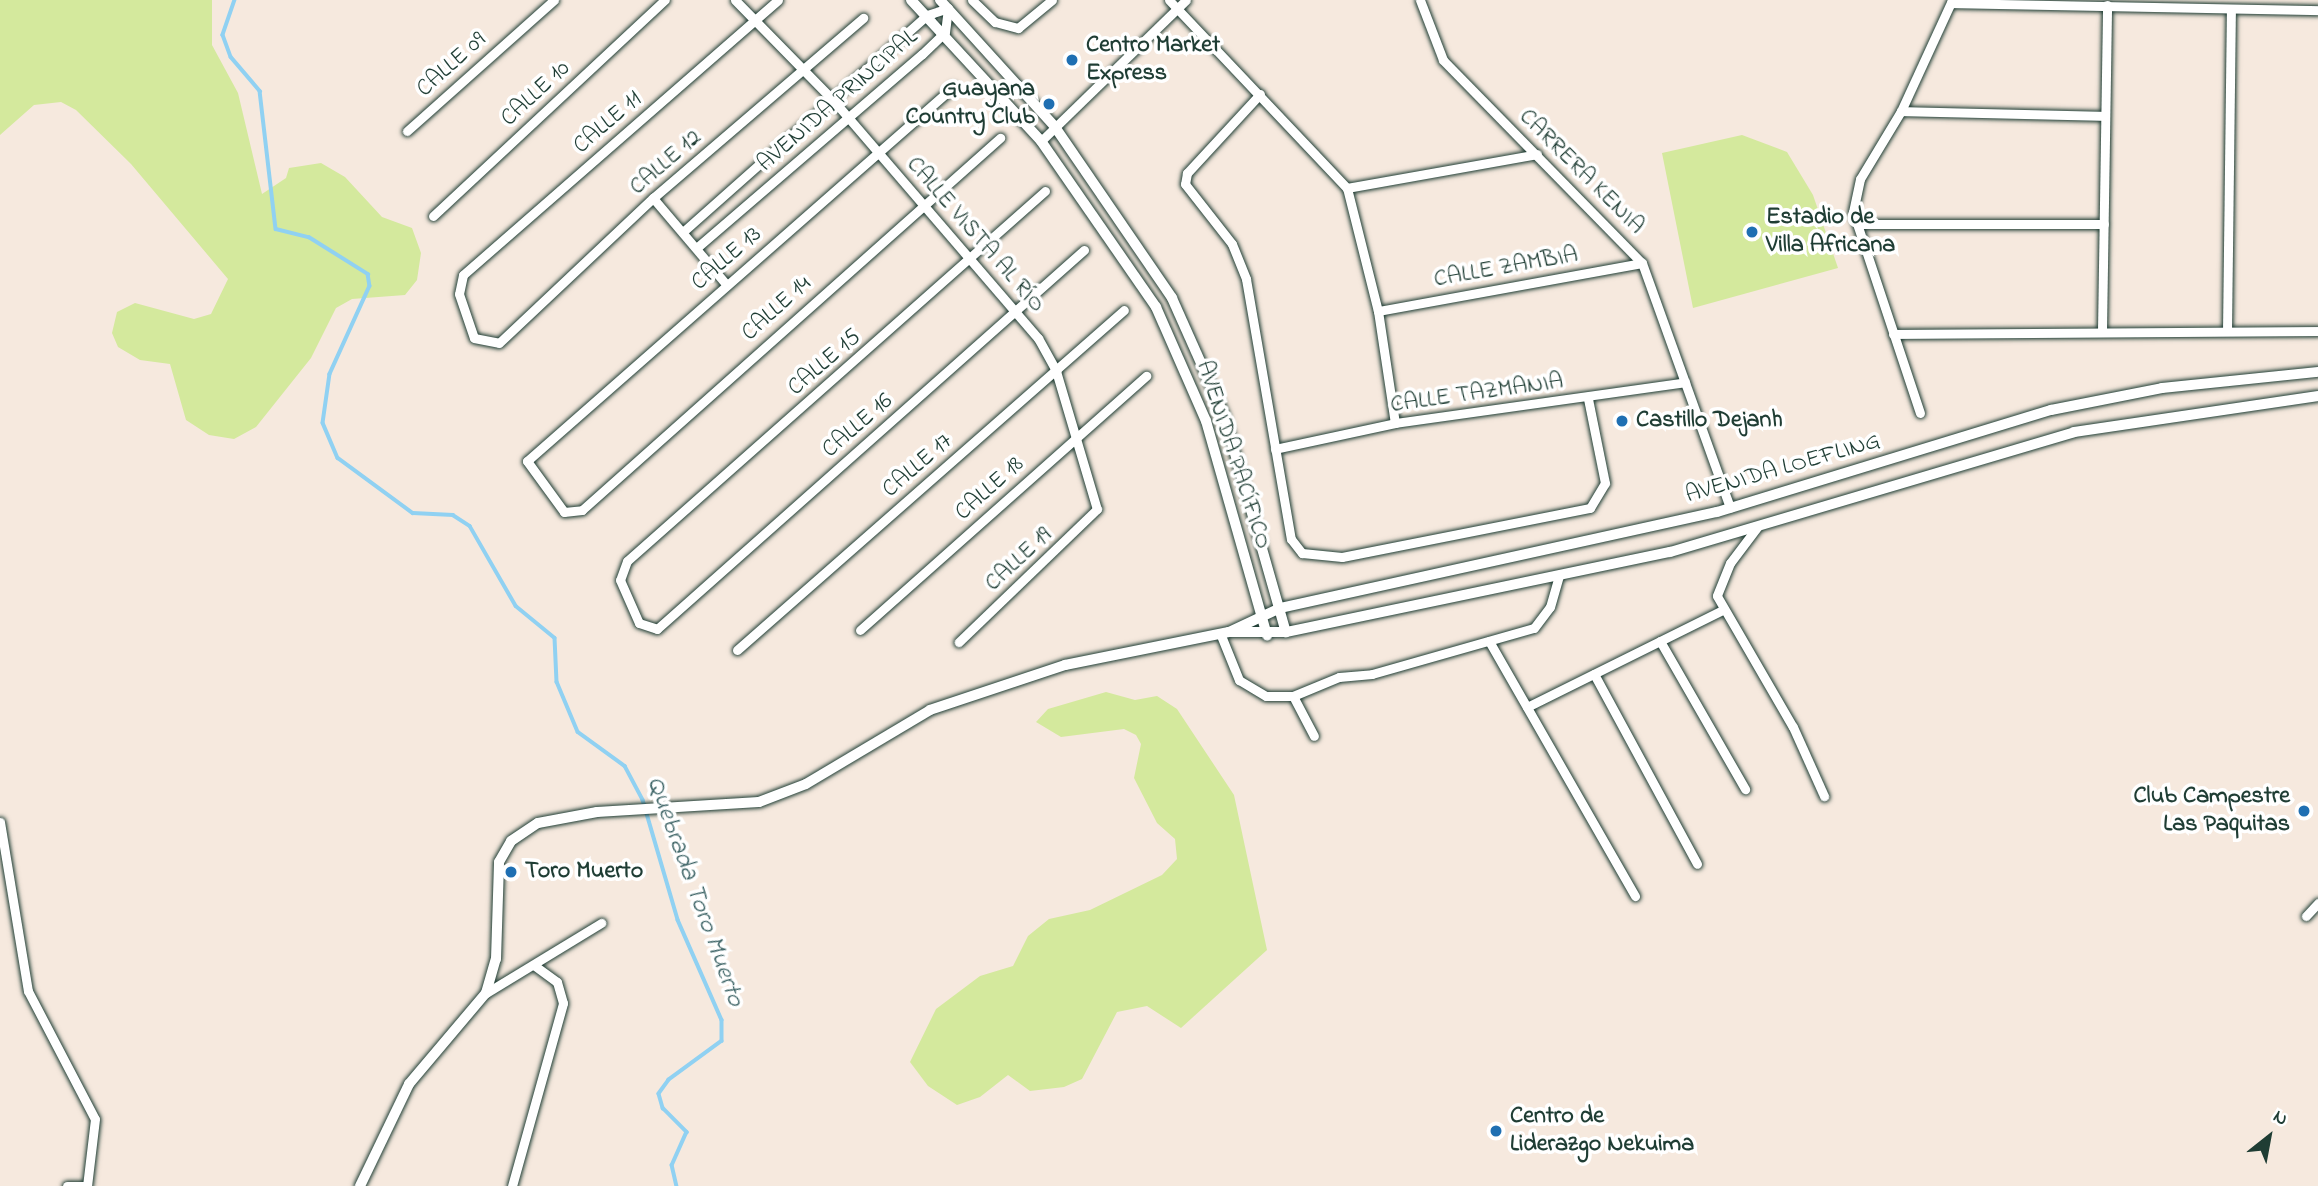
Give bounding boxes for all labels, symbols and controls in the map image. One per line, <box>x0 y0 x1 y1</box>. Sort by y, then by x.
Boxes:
street label: AVENIDA PRINCIPAL <box>752 23 924 179</box>
street label: CALLE 09 <box>411 26 493 104</box>
place label: Centro Market Express <box>1086 32 1220 88</box>
marker: Centro Market Express <box>1064 52 1080 68</box>
street label: CALLE 10 <box>495 55 577 133</box>
place label: Guayana Country Club <box>905 76 1035 132</box>
street label: CALLE 11 <box>568 85 648 161</box>
marker: Guayana Country Club <box>1041 96 1057 112</box>
street label: CARRERA KENIA <box>1512 103 1650 241</box>
street label: CALLE 12 <box>624 124 708 202</box>
street label: CALLE VISTA AL RÍO <box>899 151 1051 319</box>
place label: Estadio de Villa Africana <box>1766 204 1895 260</box>
street label: CALLE 13 <box>686 221 768 297</box>
marker: Estadio de Villa Africana <box>1744 224 1760 240</box>
street label: CALLE ZAMBIA <box>1432 241 1580 295</box>
street label: CALLE 14 <box>736 270 818 348</box>
street label: CALLE 15 <box>782 323 868 403</box>
street label: AVENIDA PACÍFICO <box>1189 357 1277 553</box>
street label: CALLE TAZMANIA <box>1389 368 1565 420</box>
street label: CALLE 16 <box>817 387 899 465</box>
place label: Castillo Dejanh <box>1636 407 1783 435</box>
marker: Castillo Dejanh <box>1614 413 1630 429</box>
street label: AVENIDA LOEFLING <box>1682 427 1884 511</box>
street label: CALLE 17 <box>877 428 959 504</box>
street label: CALLE 18 <box>950 451 1030 527</box>
street label: CALLE 19 <box>980 522 1058 598</box>
water label: Quebrada Toro Muerto <box>638 773 750 1011</box>
place label: Club Campestre Las Paquitas <box>2133 783 2290 839</box>
marker: Club Campestre Las Paquitas <box>2296 803 2312 819</box>
place label: Toro Muerto <box>525 858 643 886</box>
marker: Toro Muerto <box>503 864 519 880</box>
north arrow <box>2234 1102 2304 1172</box>
place label: Centro de Liderazgo Nekuima <box>1510 1103 1694 1159</box>
text: N <box>2268 1104 2293 1133</box>
marker: Centro de Liderazgo Nekuima <box>1488 1123 1504 1139</box>

